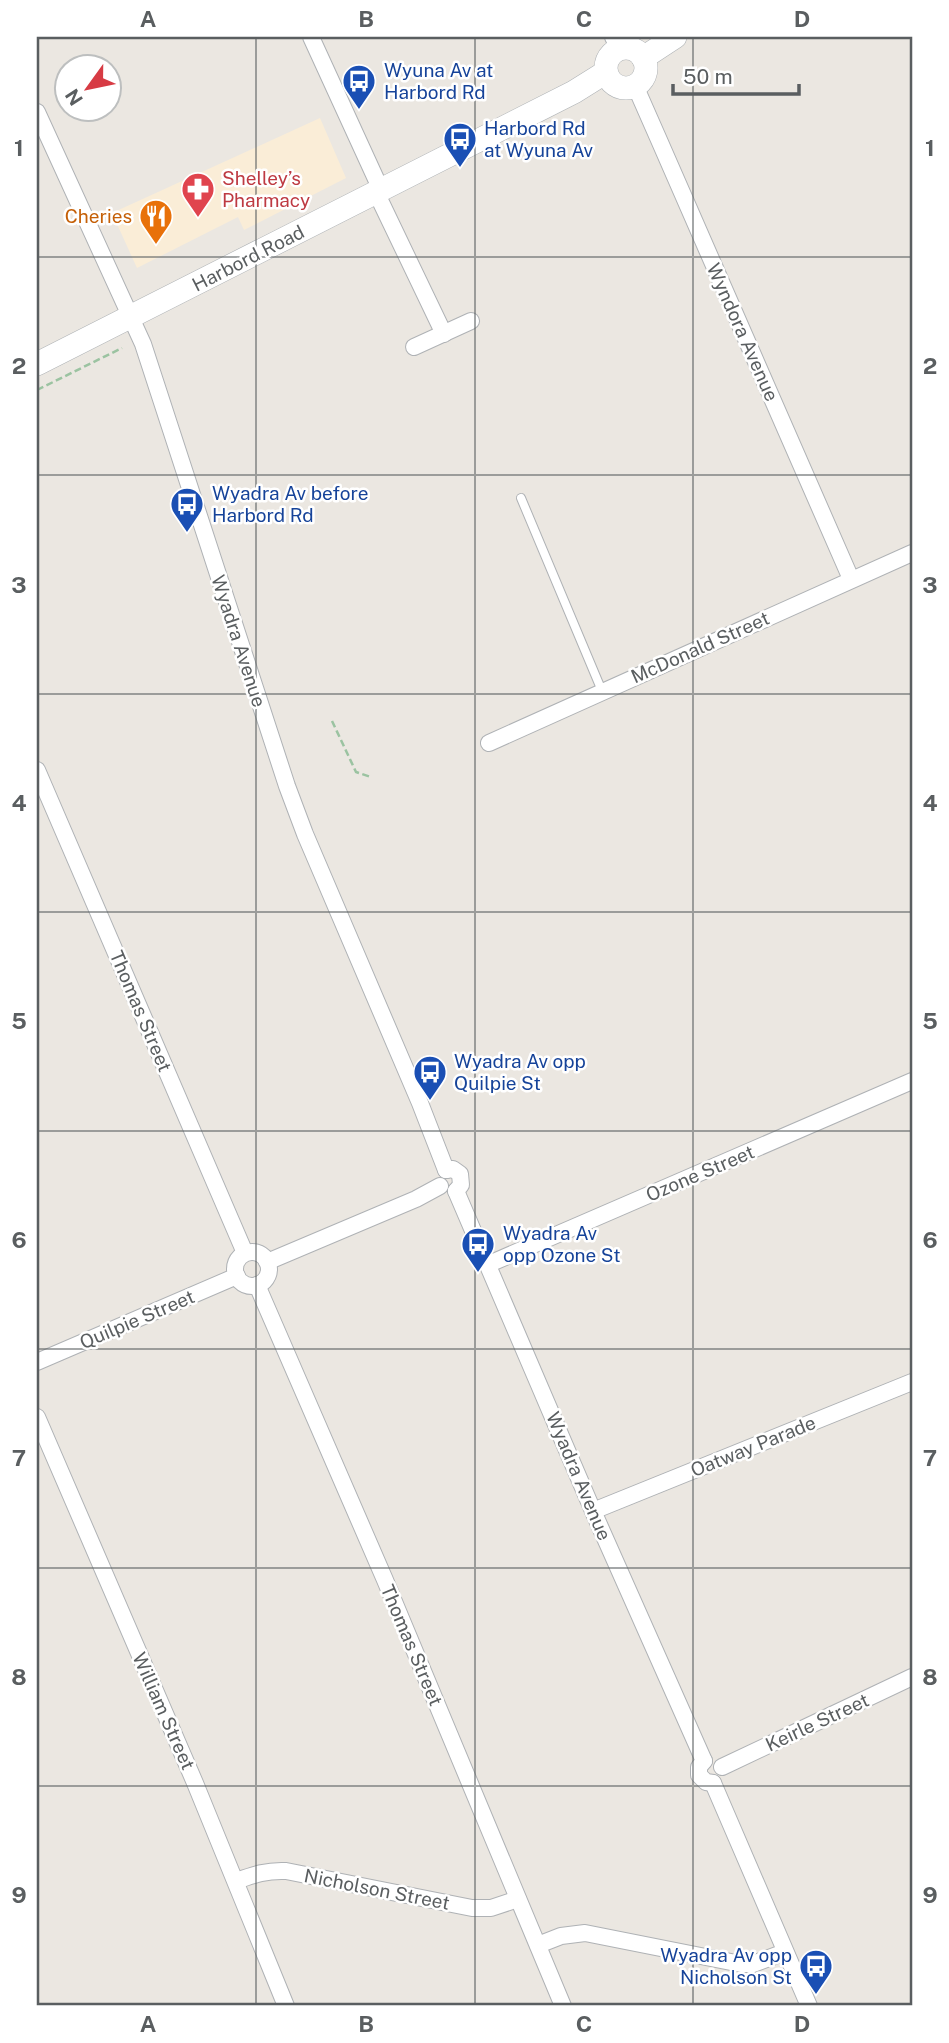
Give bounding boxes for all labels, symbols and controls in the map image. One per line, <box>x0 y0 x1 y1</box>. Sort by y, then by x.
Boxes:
text: A <box>140 5 157 32</box>
text: B <box>358 5 374 32</box>
text: C <box>576 5 592 32</box>
text: D <box>794 5 810 32</box>
north arrow <box>52 52 122 122</box>
scale bar <box>673 52 799 96</box>
place label: Wyuna Av at Harbord Rd <box>384 59 493 103</box>
bus stop icon: Wyuna Av at Harbord Rd <box>340 62 378 111</box>
text: 50 m <box>683 64 733 89</box>
text: N <box>60 85 87 109</box>
place label: Harbord Rd at Wyuna Av <box>484 117 594 161</box>
bus stop icon: Harbord Rd at Wyuna Av <box>441 120 479 169</box>
text: 1 <box>14 134 24 161</box>
text: 1 <box>925 134 935 161</box>
place label: Shelley’s Pharmacy <box>222 167 310 211</box>
pharmacy icon: Shelley’s Pharmacy <box>179 170 217 219</box>
restaurant icon: Cheries <box>137 197 175 246</box>
place label: Cheries <box>65 205 132 227</box>
street label: Harbord Road <box>188 220 308 296</box>
street label: Wyndora Avenue <box>703 260 783 404</box>
text: 2 <box>12 352 26 379</box>
text: 2 <box>923 352 937 379</box>
place label: Wyadra Av before Harbord Rd <box>212 482 369 526</box>
bus stop icon: Wyadra Av before Harbord Rd <box>168 485 206 534</box>
text: 3 <box>11 571 27 598</box>
text: 3 <box>922 571 938 598</box>
street label: Wyadra Avenue <box>207 572 271 710</box>
street label: McDonald Street <box>627 607 773 687</box>
text: 4 <box>11 789 27 816</box>
text: 4 <box>922 789 938 816</box>
street label: Thomas Street <box>106 947 176 1075</box>
text: 5 <box>11 1007 27 1034</box>
text: 5 <box>922 1007 938 1034</box>
place label: Wyadra Av opp Quilpie St <box>454 1050 586 1094</box>
bus stop icon: Wyadra Av opp Quilpie St <box>411 1053 449 1102</box>
street label: Ozone Street <box>643 1140 757 1206</box>
place label: Wyadra Av opp Ozone St <box>503 1222 621 1266</box>
bus stop icon: Wyadra Av opp Ozone St <box>459 1225 497 1274</box>
text: 6 <box>11 1226 27 1253</box>
text: 6 <box>922 1226 938 1253</box>
street label: Quilpie Street <box>76 1285 198 1353</box>
street label: Wyadra Avenue <box>542 1408 616 1544</box>
street label: Oatway Parade <box>687 1411 819 1481</box>
text: 7 <box>12 1444 26 1471</box>
text: 7 <box>923 1444 937 1471</box>
street label: Thomas Street <box>377 1581 447 1709</box>
street label: William Street <box>128 1649 200 1773</box>
text: 8 <box>11 1663 27 1690</box>
text: 8 <box>922 1663 938 1690</box>
street label: Keirle Street <box>762 1688 872 1756</box>
street label: Nicholson Street <box>302 1864 452 1914</box>
text: 9 <box>11 1881 27 1908</box>
text: 9 <box>922 1881 938 1908</box>
place label: Wyadra Av opp Nicholson St <box>660 1944 792 1988</box>
bus stop icon: Wyadra Av opp Nicholson St <box>797 1947 835 1996</box>
text: A <box>140 2010 157 2037</box>
text: B <box>358 2010 374 2037</box>
text: C <box>576 2010 592 2037</box>
text: D <box>794 2010 810 2037</box>

